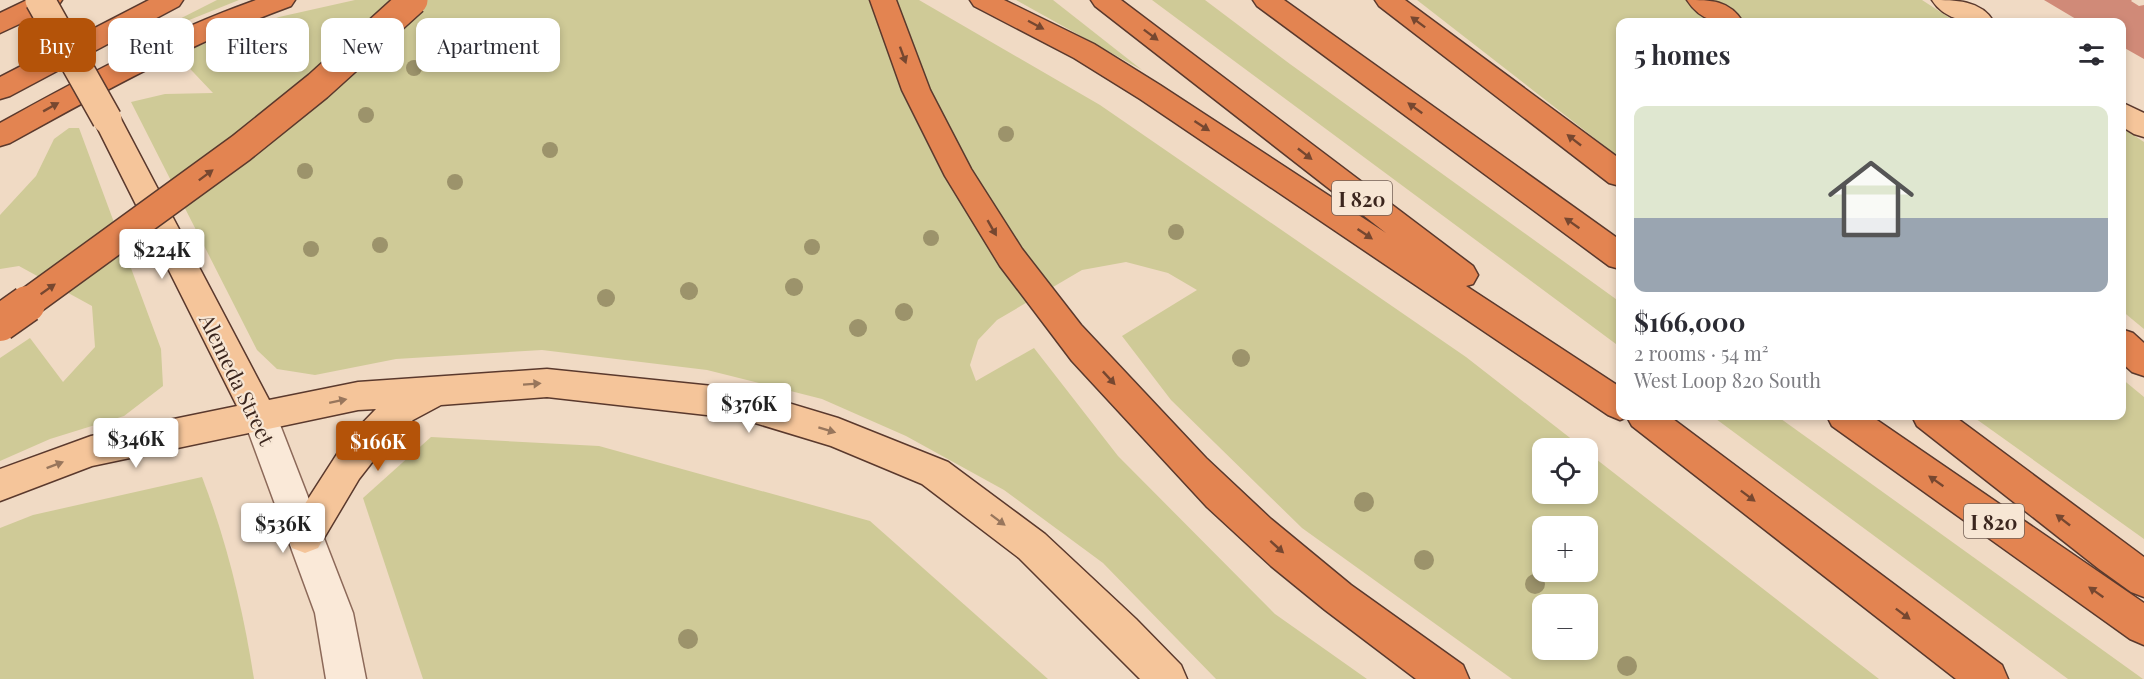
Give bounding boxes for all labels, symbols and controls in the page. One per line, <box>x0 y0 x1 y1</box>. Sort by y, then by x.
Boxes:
one-way arrow <box>1410 17 1425 29</box>
chip: Buy <box>18 18 96 72</box>
chip: Rent <box>108 18 194 72</box>
chip: Filters <box>206 18 309 72</box>
chip: New <box>321 18 404 72</box>
chip: Apartment <box>416 18 560 72</box>
one-way arrow <box>1027 20 1044 30</box>
one-way arrow <box>1143 29 1158 41</box>
text: 5 homes <box>1634 37 1730 72</box>
icon: filters <box>2075 38 2108 71</box>
one-way arrow <box>898 46 908 64</box>
one-way arrow <box>43 102 60 112</box>
one-way arrow <box>1407 103 1422 115</box>
one-way arrow <box>1194 121 1211 132</box>
one-way arrow <box>1566 134 1581 146</box>
icon: home <box>1817 145 1925 253</box>
one-way arrow <box>1298 148 1313 160</box>
one-way arrow <box>198 169 213 181</box>
road number: I 820 <box>1332 181 1392 215</box>
one-way arrow <box>1565 217 1581 229</box>
one-way arrow <box>987 220 997 237</box>
one-way arrow <box>1357 228 1373 239</box>
pin: $224K <box>120 229 204 280</box>
text: $224K <box>133 235 191 262</box>
one-way arrow <box>39 283 55 295</box>
text: $166,000 <box>1634 304 1745 339</box>
street label: Alemeda Street <box>194 308 282 450</box>
text: 2 rooms · 54 m² <box>1634 339 1769 366</box>
text: West Loop 820 South <box>1634 366 1821 393</box>
one-way arrow <box>1102 371 1116 385</box>
one-way arrow <box>523 379 542 388</box>
pin: $376K <box>707 383 791 434</box>
text: $376K <box>721 389 777 416</box>
one-way arrow <box>329 395 347 405</box>
pin: $346K <box>94 418 178 469</box>
pin: $166K <box>336 421 420 472</box>
text: $346K <box>107 424 165 451</box>
one-way arrow <box>818 426 836 435</box>
text: $166K <box>350 427 406 454</box>
map controls <box>1532 438 1598 660</box>
button: locate <box>1532 438 1598 504</box>
one-way arrow <box>46 459 64 469</box>
one-way arrow <box>1929 475 1945 487</box>
one-way arrow <box>1740 489 1756 502</box>
pin: $536K <box>241 503 325 554</box>
road number: I 820 <box>1964 504 2024 538</box>
text: $536K <box>255 509 311 536</box>
one-way arrow <box>990 514 1006 526</box>
one-way arrow <box>2056 514 2071 526</box>
button: + <box>1532 516 1598 582</box>
one-way arrow <box>1269 540 1284 553</box>
one-way arrow <box>2088 587 2104 598</box>
button: − <box>1532 594 1598 660</box>
one-way arrow <box>1895 608 1911 621</box>

